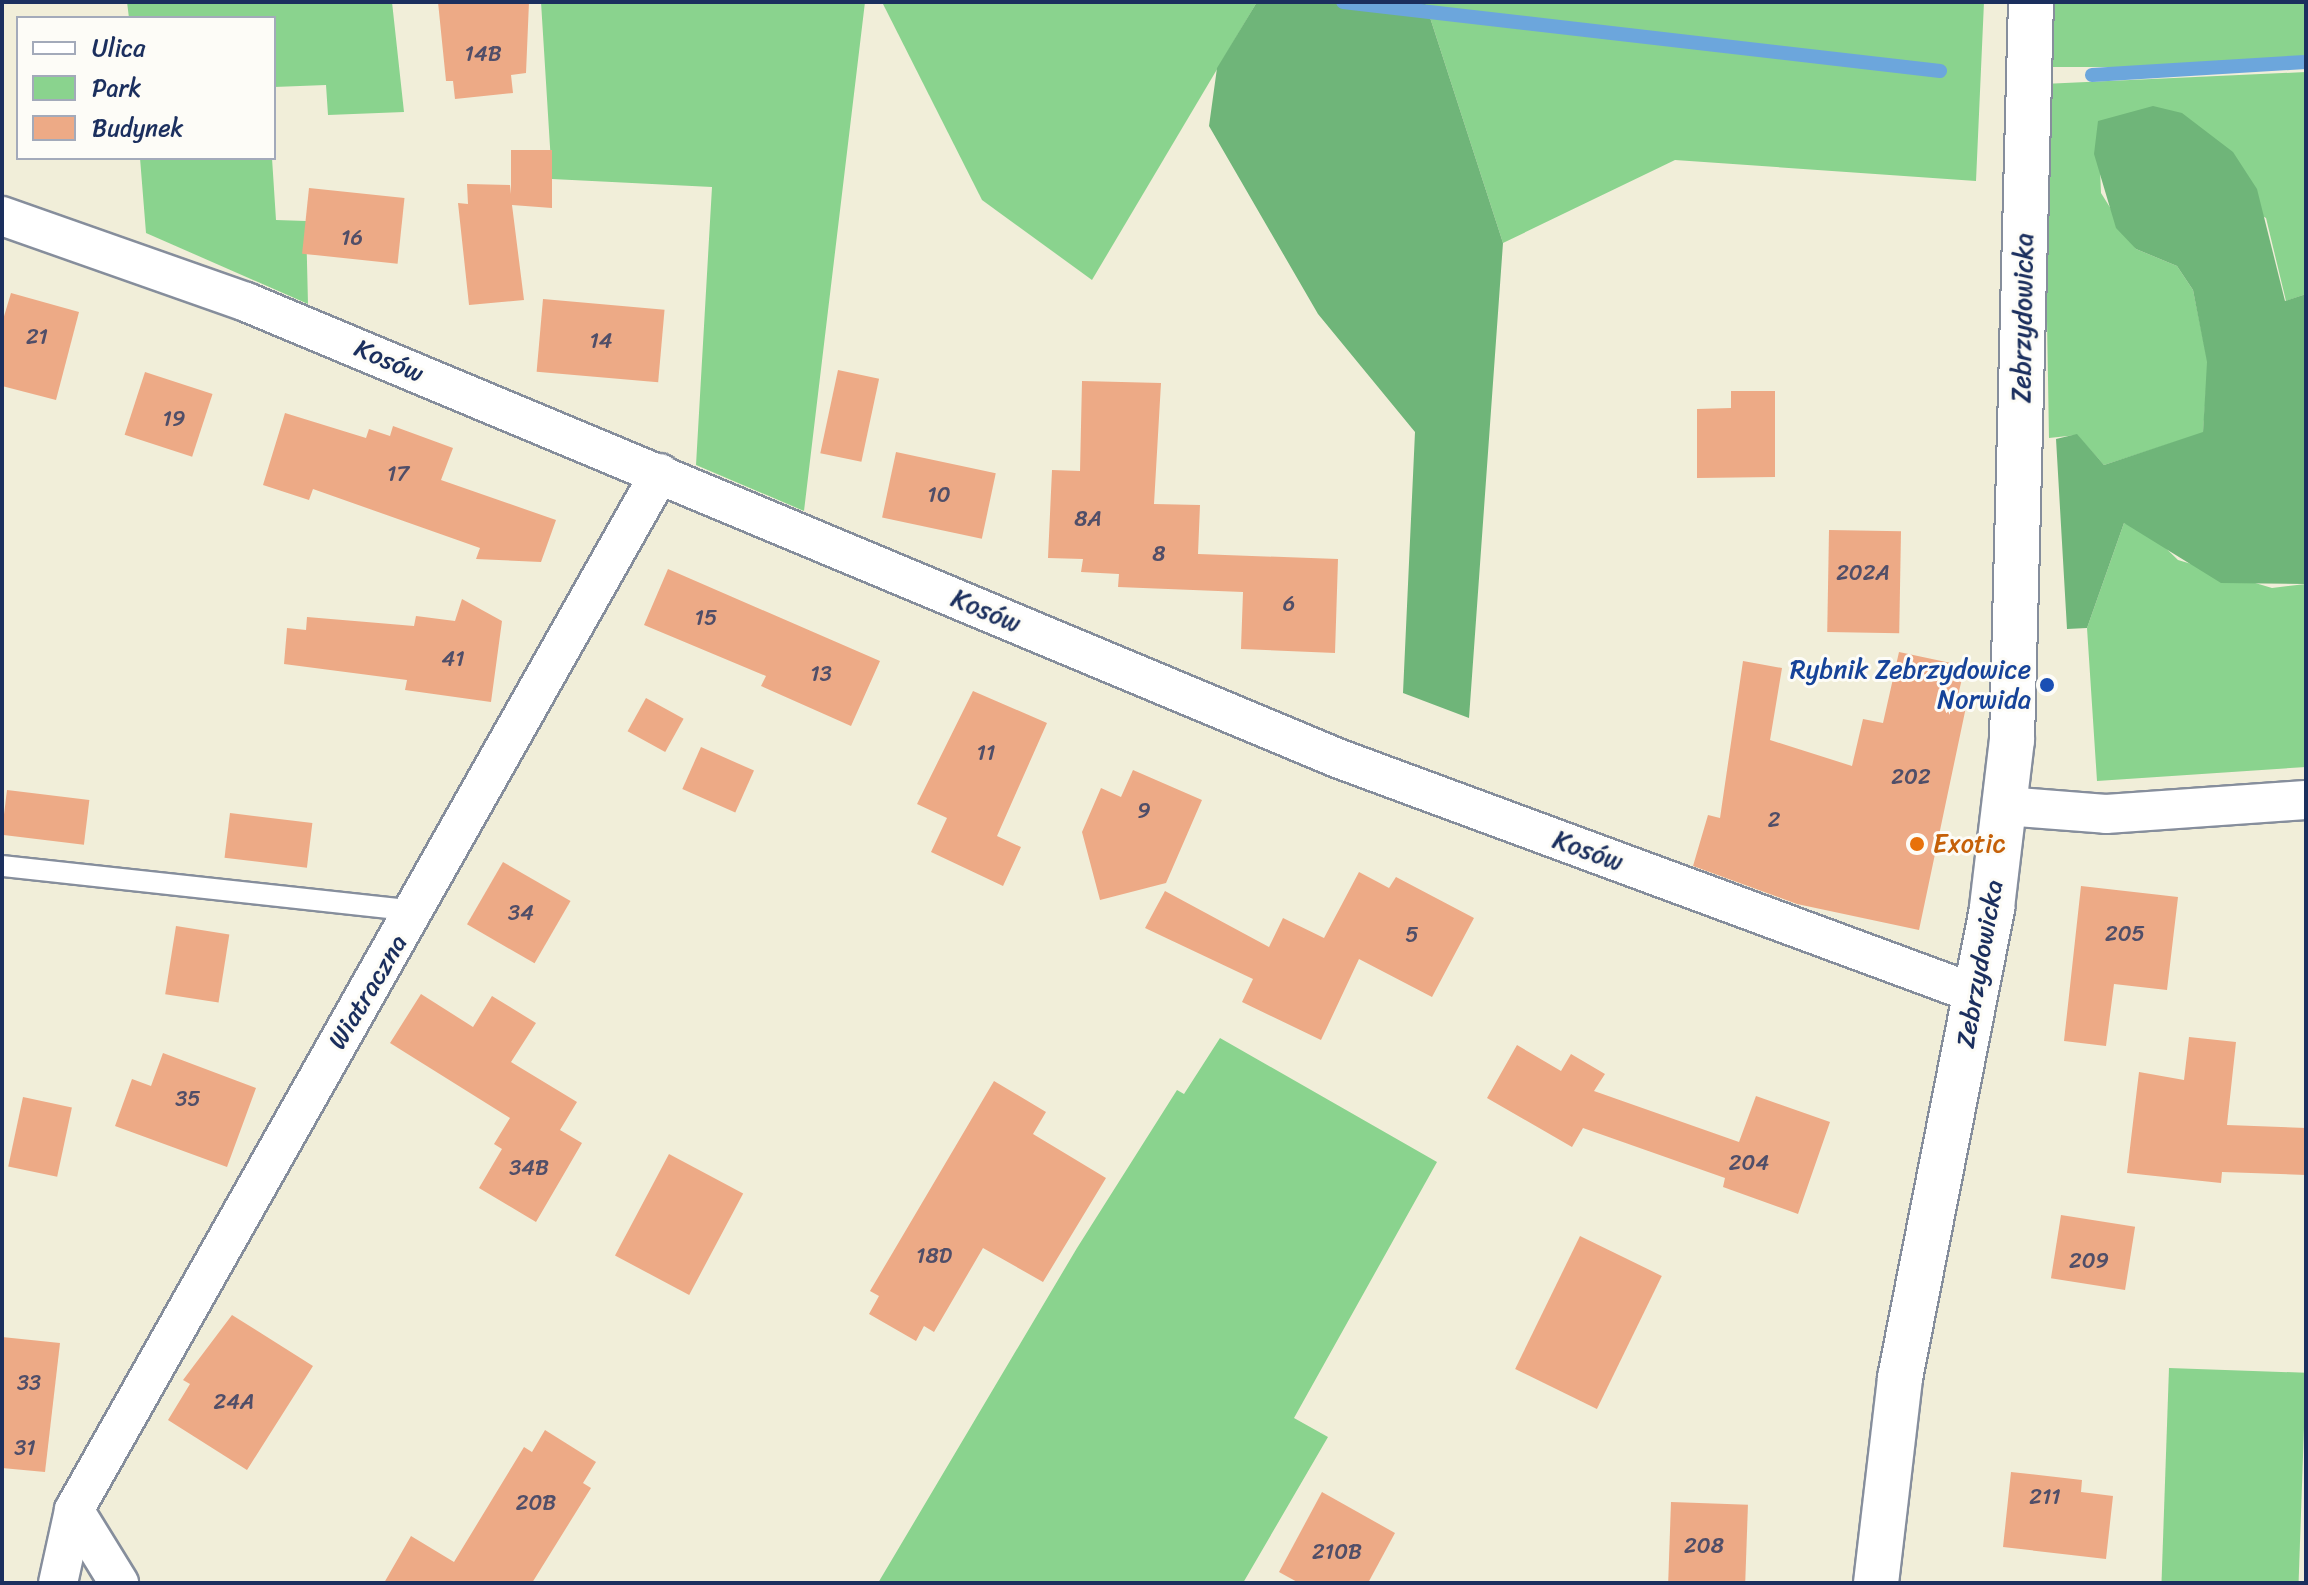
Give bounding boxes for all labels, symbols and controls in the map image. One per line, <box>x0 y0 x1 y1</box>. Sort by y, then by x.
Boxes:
legend <box>16 16 276 160</box>
text: Ulica <box>92 27 145 69</box>
house number: 14B <box>464 41 502 67</box>
text: Park <box>92 67 141 109</box>
text: Budynek <box>92 107 183 149</box>
house number: 16 <box>341 225 363 251</box>
street label: Zebrzydowicka <box>2006 233 2040 403</box>
house number: 21 <box>26 324 48 350</box>
house number: 14 <box>589 328 613 354</box>
street label: Kosów <box>350 333 428 389</box>
house number: 19 <box>163 406 185 432</box>
house number: 17 <box>387 461 409 487</box>
house number: 10 <box>927 482 951 508</box>
house number: 8A <box>1074 506 1102 532</box>
house number: 8 <box>1152 541 1166 567</box>
house number: 202A <box>1836 560 1890 586</box>
street label: Kosów <box>947 583 1025 639</box>
house number: 6 <box>1283 591 1295 617</box>
house number: 15 <box>695 605 717 631</box>
house number: 41 <box>441 646 465 672</box>
place label: Rybnik Zebrzydowice Norwida <box>1789 654 2031 716</box>
house number: 13 <box>810 661 832 687</box>
marker: Rybnik Zebrzydowice Norwida <box>2038 676 2056 694</box>
house number: 11 <box>977 740 995 766</box>
house number: 202 <box>1891 764 1931 790</box>
house number: 9 <box>1137 798 1151 824</box>
house number: 2 <box>1768 807 1780 833</box>
street label: Kosów <box>1549 824 1627 878</box>
place label: Exotic <box>1933 828 2005 860</box>
marker: Exotic <box>1908 835 1926 853</box>
street label: Zebrzydowicka <box>1950 877 2010 1051</box>
house number: 34 <box>508 900 534 926</box>
house number: 205 <box>2105 921 2145 947</box>
house number: 5 <box>1405 922 1419 948</box>
street label: Wiatraczna <box>322 929 414 1055</box>
house number: 35 <box>175 1086 201 1112</box>
house number: 204 <box>1729 1150 1769 1176</box>
house number: 34B <box>509 1155 549 1181</box>
house number: 18D <box>916 1243 952 1269</box>
house number: 209 <box>2069 1248 2109 1274</box>
house number: 33 <box>17 1370 41 1396</box>
house number: 24A <box>214 1389 254 1415</box>
house number: 31 <box>14 1435 36 1461</box>
house number: 211 <box>2029 1484 2061 1510</box>
house number: 20B <box>516 1490 556 1516</box>
house number: 208 <box>1684 1533 1724 1559</box>
house number: 210B <box>1312 1539 1362 1565</box>

